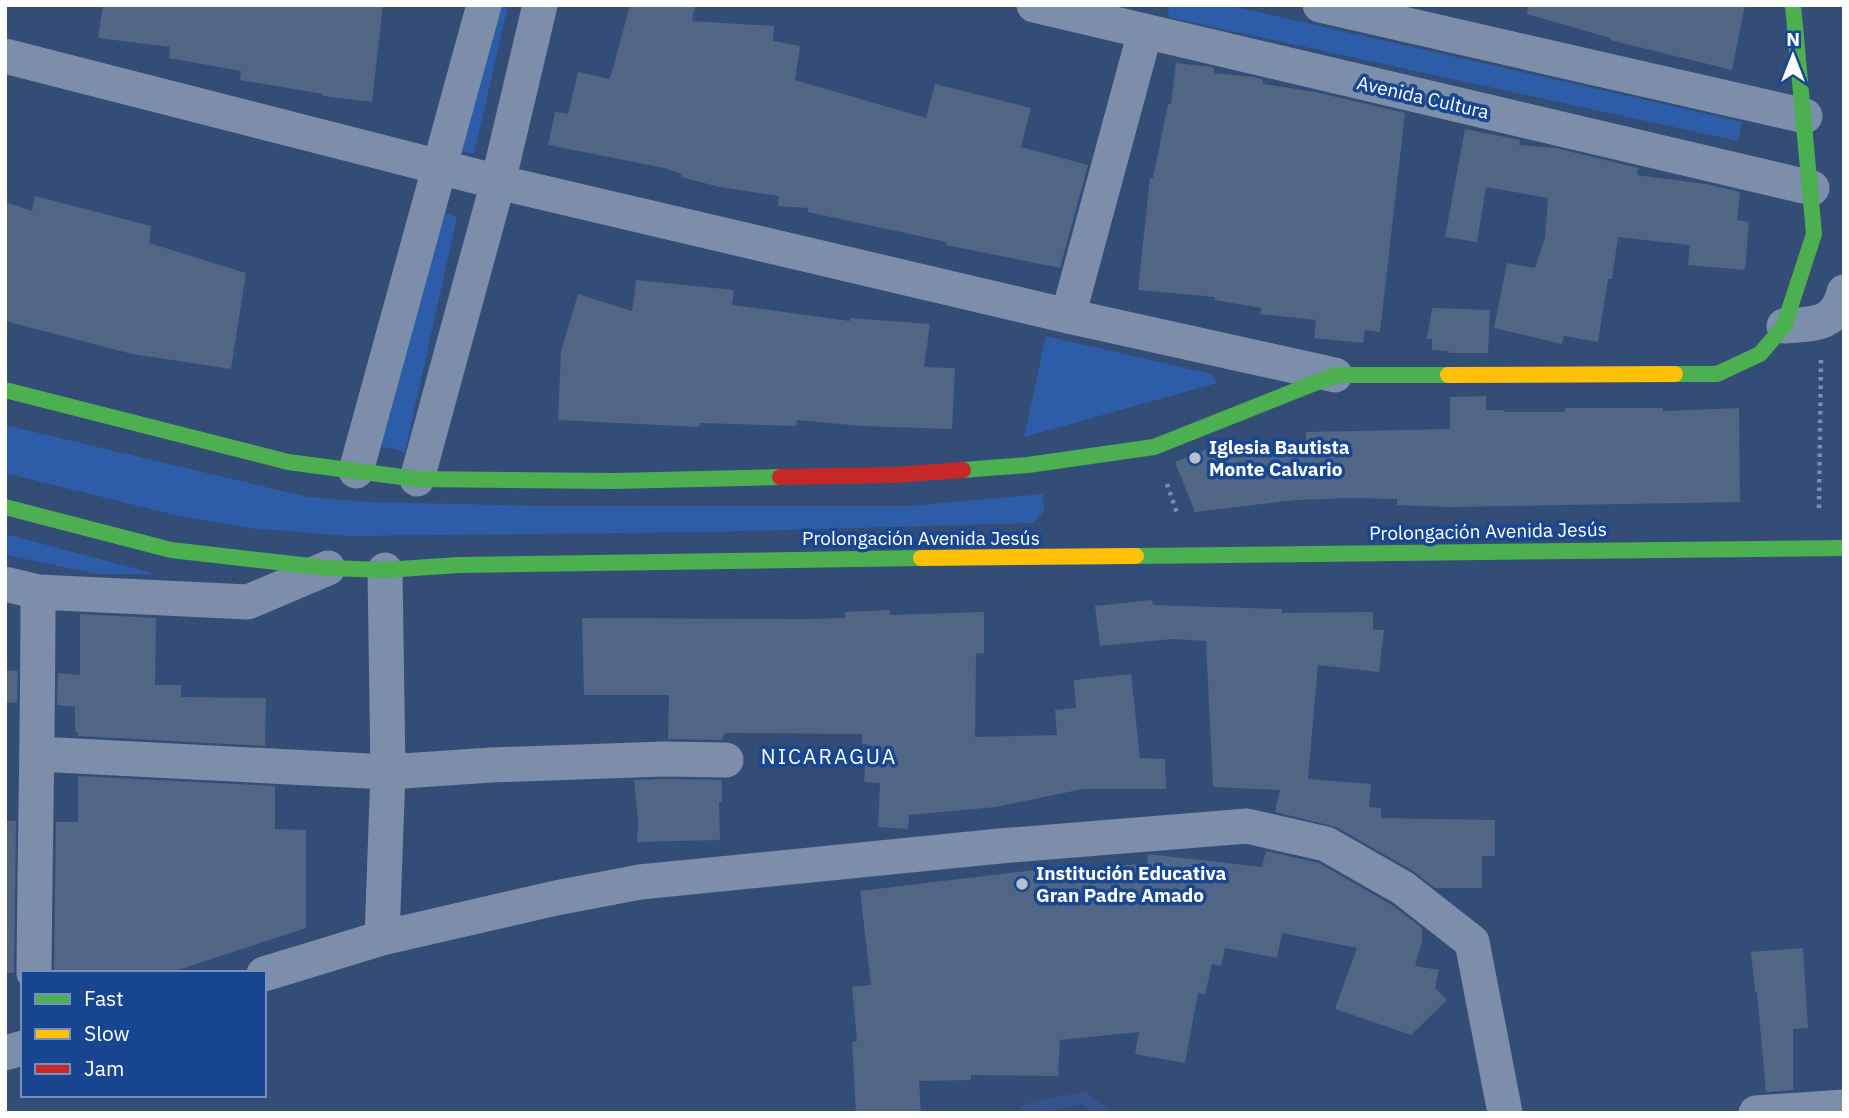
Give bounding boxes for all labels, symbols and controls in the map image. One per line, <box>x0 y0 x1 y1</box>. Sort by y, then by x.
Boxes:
north arrow <box>1758 21 1828 91</box>
text: N <box>1786 27 1800 51</box>
street label: Avenida Cultura <box>1355 70 1491 124</box>
place label: Iglesia Bautista Monte Calvario <box>1209 435 1350 481</box>
marker: Iglesia Bautista Monte Calvario <box>1187 450 1203 466</box>
street label: Prolongación Avenida Jesús <box>1369 517 1607 545</box>
street label: Prolongación Avenida Jesús <box>802 526 1040 550</box>
district label: NICARAGUA <box>761 742 897 770</box>
place label: Institución Educativa Gran Padre Amado <box>1036 861 1227 907</box>
marker: Institución Educativa Gran Padre Amado <box>1014 876 1030 892</box>
legend <box>21 971 266 1097</box>
text: Fast <box>84 984 124 1012</box>
text: Slow <box>84 1019 130 1047</box>
text: Jam <box>84 1054 124 1082</box>

